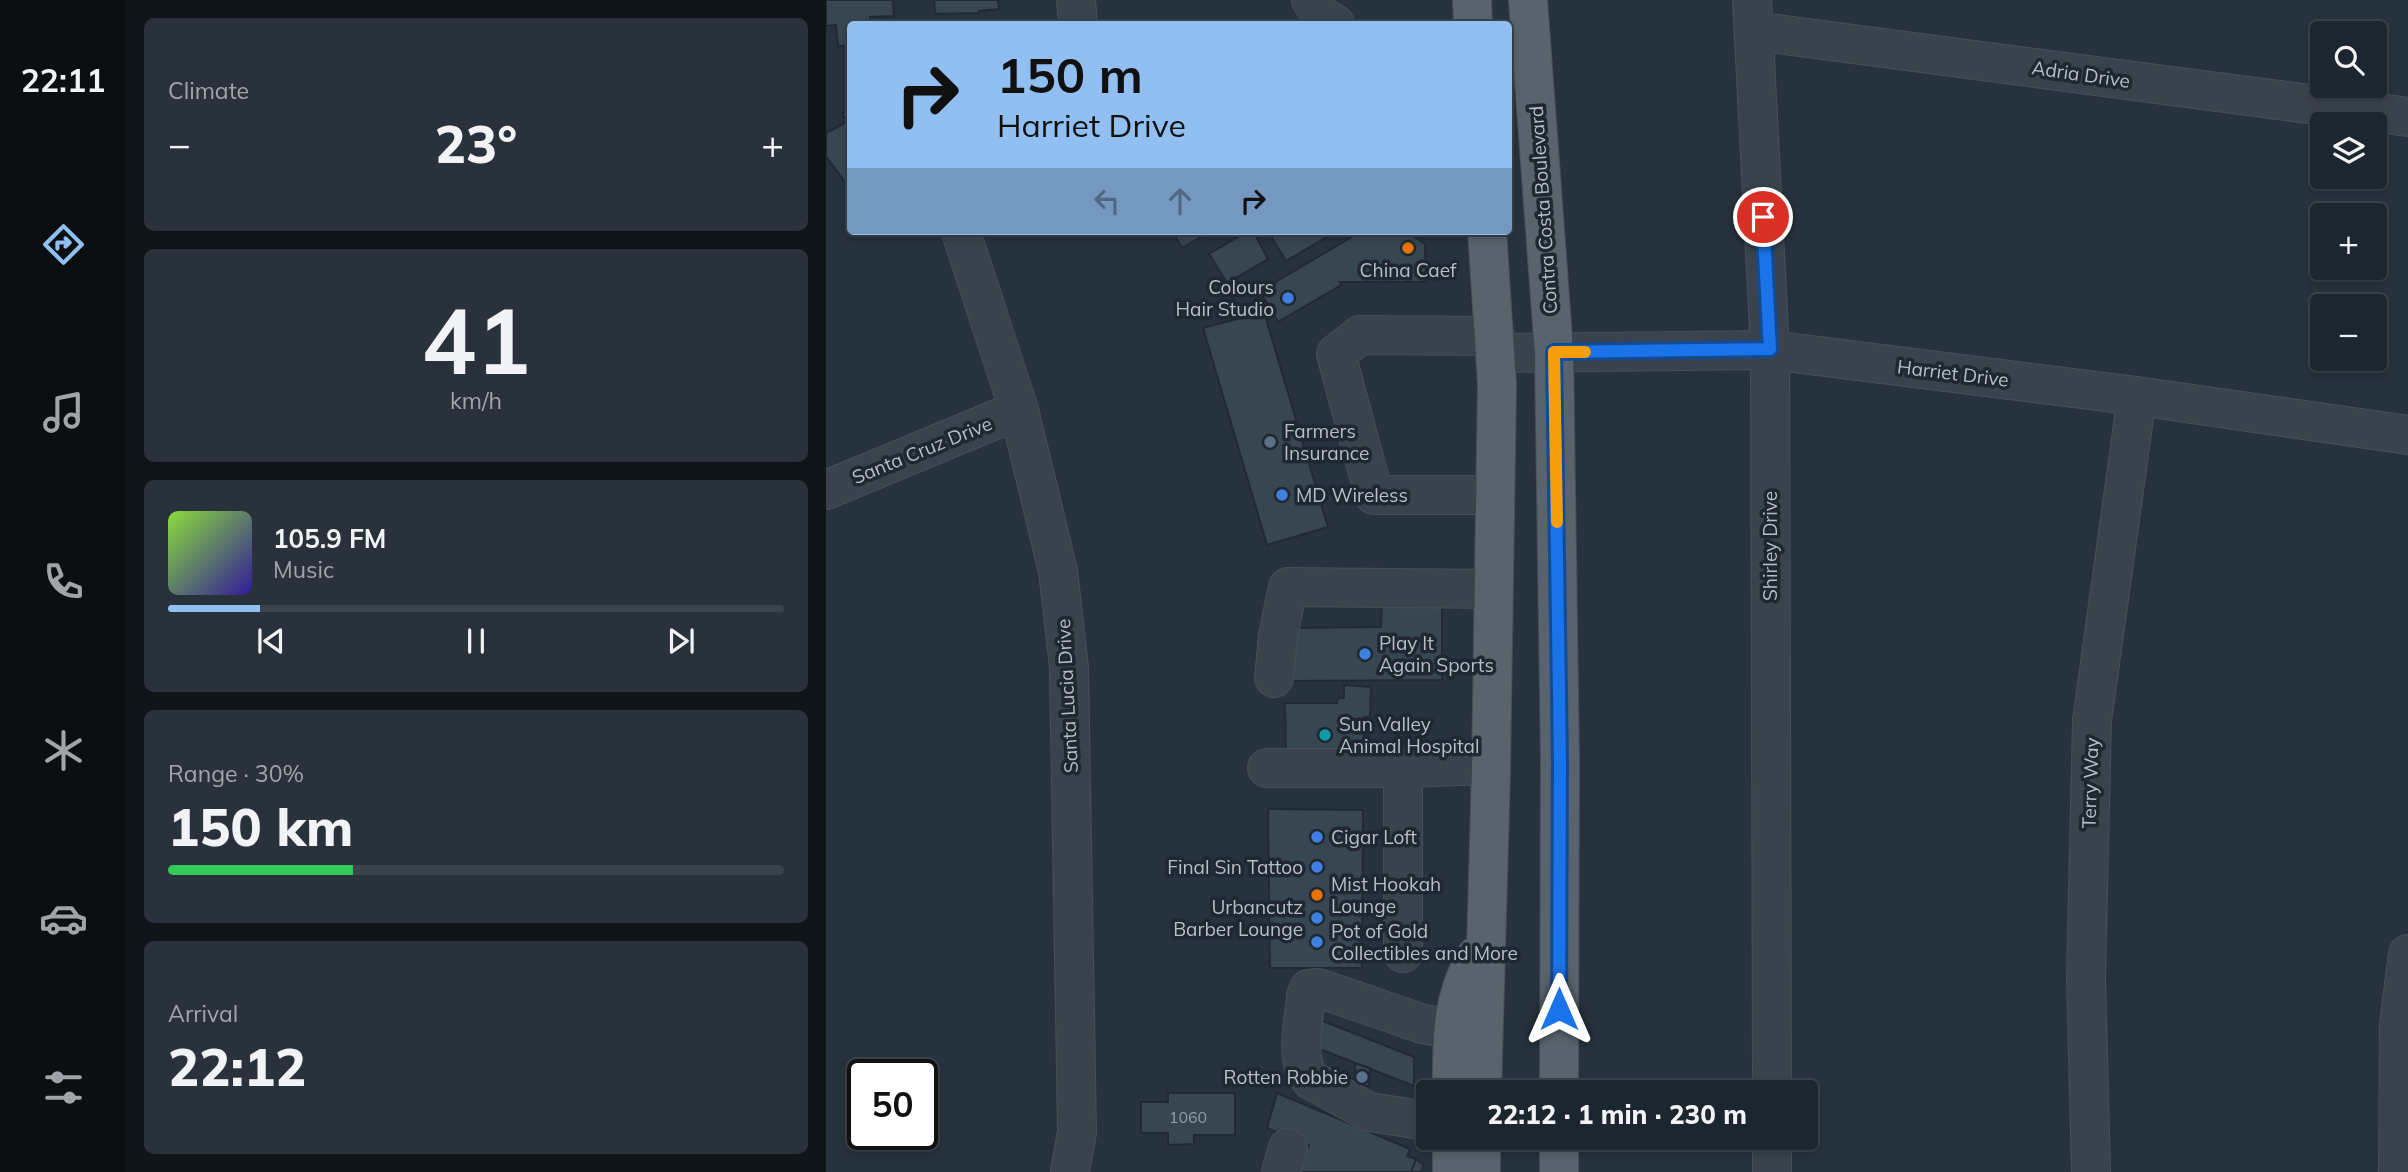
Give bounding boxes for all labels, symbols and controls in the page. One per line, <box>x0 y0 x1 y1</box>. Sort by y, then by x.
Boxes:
map controls <box>2310 21 2387 371</box>
button: search <box>2310 21 2387 98</box>
text: 150 m <box>997 44 1143 105</box>
icon: right <box>882 49 973 140</box>
street label: Adria Drive <box>2030 55 2132 93</box>
text: 22:11 <box>21 60 105 100</box>
text: Climate <box>168 76 249 105</box>
text: Harriet Drive <box>997 105 1186 145</box>
street label: Contra Costa Boulevard <box>1524 105 1562 315</box>
text: 23° <box>435 111 517 176</box>
button: layers <box>2310 112 2387 189</box>
text: − <box>168 120 191 168</box>
text: + <box>761 120 784 168</box>
icon: left <box>1088 182 1126 220</box>
icon: ahead <box>1161 182 1199 220</box>
icon: right <box>1234 182 1272 220</box>
pin <box>1733 187 1793 247</box>
icon: arrive <box>1744 198 1782 236</box>
button: + <box>2310 203 2387 280</box>
icon: directions <box>39 220 88 269</box>
marker: China Caef <box>1400 240 1416 256</box>
place label: China Caef <box>1360 258 1457 282</box>
place label: Colours Hair Studio <box>1175 275 1274 321</box>
text: 41 <box>421 283 531 397</box>
marker: Colours Hair Studio <box>1280 290 1296 306</box>
button: − <box>2310 294 2387 371</box>
street label: Harriet Drive <box>1896 354 2010 392</box>
text: km/h <box>450 386 502 415</box>
icon: music <box>39 388 88 437</box>
street label: Santa Cruz Drive <box>848 411 996 489</box>
place label: Farmers Insurance <box>1284 419 1369 465</box>
marker: Farmers Insurance <box>1262 434 1278 450</box>
place label: MD Wireless <box>1296 483 1408 507</box>
marker: MD Wireless <box>1274 487 1290 503</box>
street label: Shirley Drive <box>1758 491 1782 601</box>
text: 105.9 FM <box>273 522 386 555</box>
text: Music <box>273 555 334 584</box>
icon: phone <box>39 557 88 606</box>
street label: Santa Lucia Drive <box>1051 618 1083 774</box>
icon: previous <box>252 622 290 660</box>
icon: pause <box>457 622 495 660</box>
icon: next <box>662 622 700 660</box>
place label: Play It Again Sports <box>1379 631 1494 677</box>
marker: Play It Again Sports <box>1357 646 1373 662</box>
place label: Sun Valley Animal Hospital <box>1339 712 1480 758</box>
icon: climate <box>39 726 88 775</box>
marker: Sun Valley Animal Hospital <box>1317 727 1333 743</box>
street label: Terry Way <box>2076 737 2104 829</box>
text: Range · 30% <box>168 759 304 788</box>
text: 150 km <box>168 794 353 859</box>
place label: Cigar Loft <box>1331 825 1417 849</box>
marker: Cigar Loft <box>1309 829 1325 845</box>
place label: Final Sin Tattoo <box>1167 855 1303 879</box>
marker: Final Sin Tattoo <box>1309 859 1325 875</box>
place label: Mist Hookah Lounge <box>1331 872 1441 918</box>
marker: Mist Hookah Lounge <box>1309 887 1325 903</box>
icon: car <box>39 894 88 943</box>
place label: Urbancutz Barber Lounge <box>1173 895 1303 941</box>
marker: Urbancutz Barber Lounge <box>1309 910 1325 926</box>
place label: Pot of Gold Collectibles and More <box>1331 919 1518 965</box>
marker: Pot of Gold Collectibles and More <box>1309 934 1325 950</box>
position arrow <box>1522 972 1596 1046</box>
text: Arrival <box>168 999 238 1028</box>
text: 22:12 <box>168 1034 306 1099</box>
speed limit sign: 50 <box>847 1059 938 1150</box>
icon: filters <box>39 1063 88 1112</box>
place label: Rotten Robbie <box>1223 1065 1348 1089</box>
marker: Rotten Robbie <box>1354 1069 1370 1085</box>
text: 22:12 · 1 min · 230 m <box>1487 1098 1747 1131</box>
house number: 1060 <box>1169 1107 1207 1127</box>

